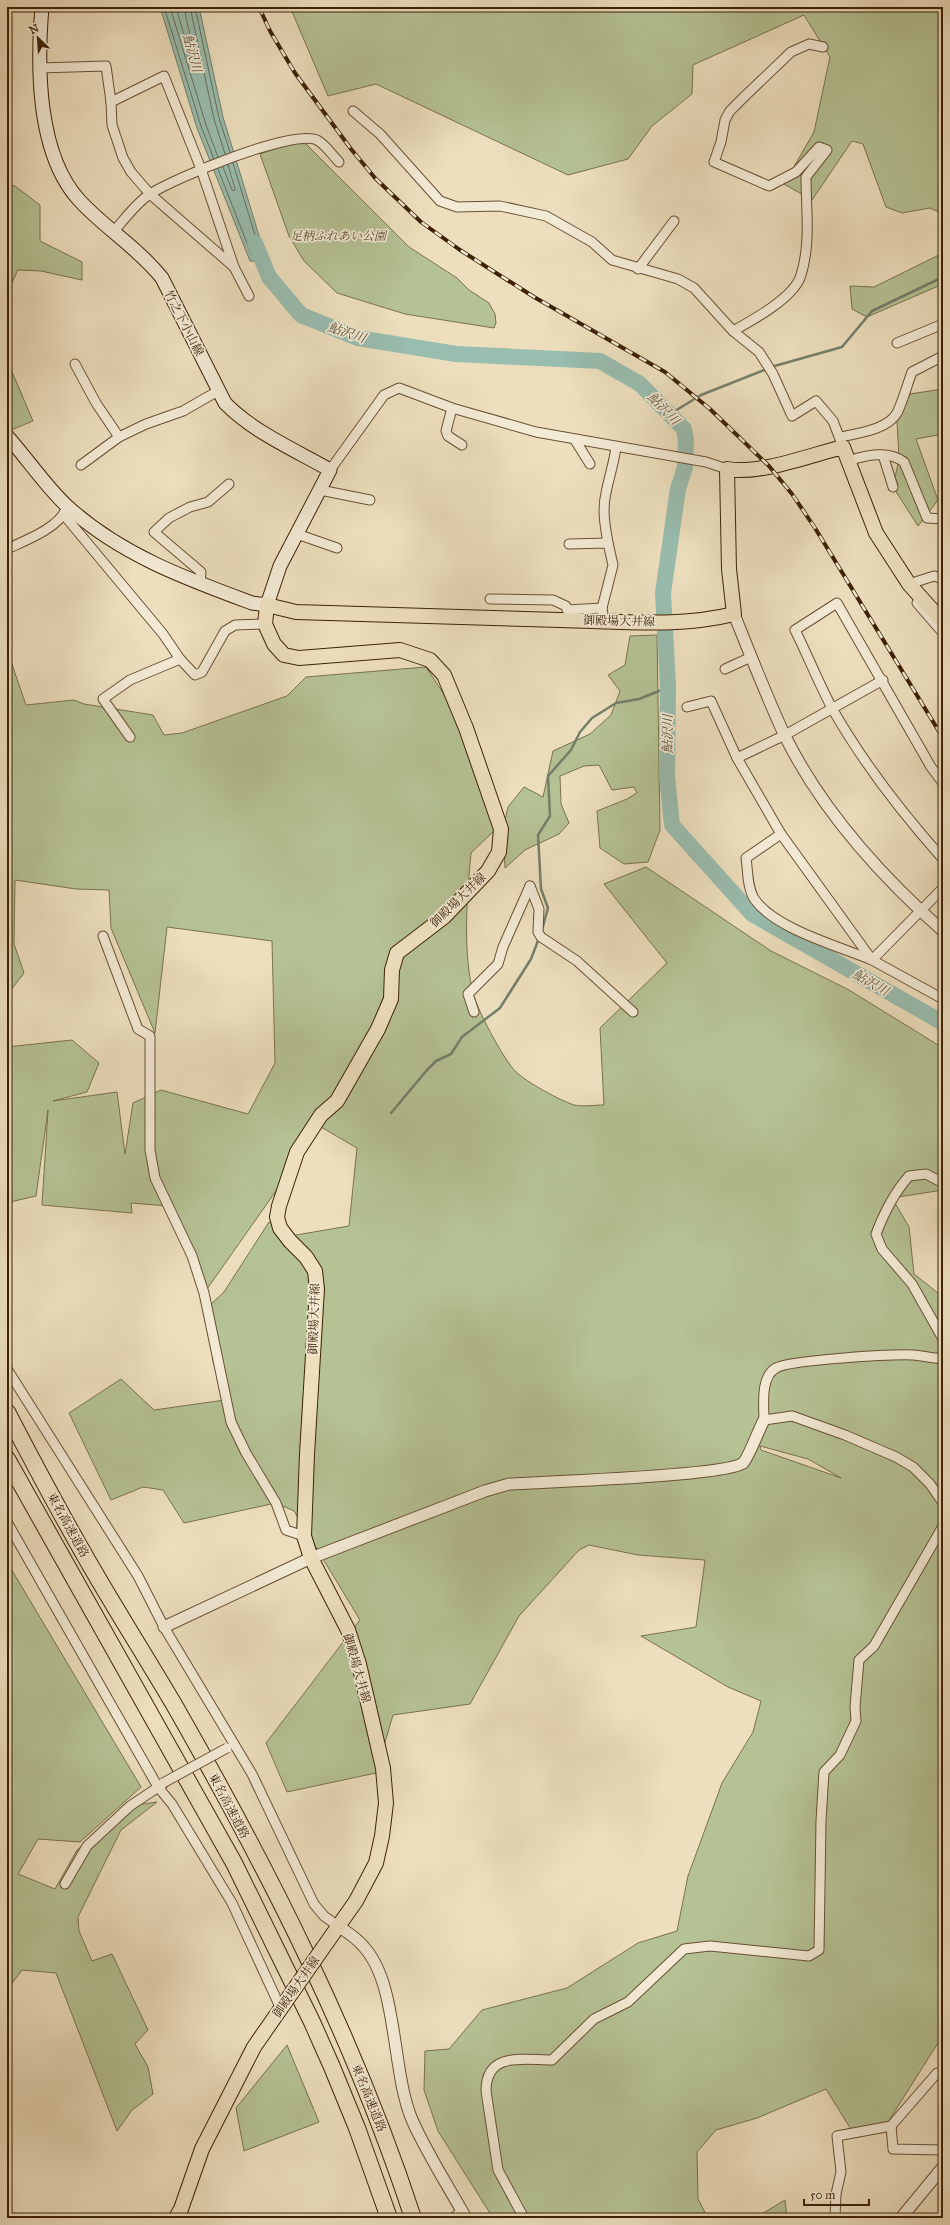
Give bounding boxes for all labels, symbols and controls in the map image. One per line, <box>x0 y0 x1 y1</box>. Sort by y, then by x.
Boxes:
north arrow <box>18 18 58 58</box>
text: N <box>27 21 42 37</box>
water label: 鮎沢川 <box>179 32 205 76</box>
park label: 足柄ふれあい公園 <box>290 229 388 243</box>
street label: 竹之下小山線 <box>161 288 207 358</box>
water label: 鮎沢川 <box>326 319 370 348</box>
water label: 鮎沢川 <box>644 389 684 430</box>
street label: 御殿場大井線 <box>583 613 655 629</box>
water label: 鮎沢川 <box>660 712 676 754</box>
street label: 御殿場大井線 <box>427 870 489 930</box>
water label: 鮎沢川 <box>850 966 893 1001</box>
street label: 御殿場大井線 <box>306 1283 322 1355</box>
street label: 東名高速道路 <box>44 1490 92 1560</box>
street label: 御殿場大井線 <box>340 1631 374 1705</box>
street label: 東名高速道路 <box>206 1771 252 1841</box>
street label: 御殿場大井線 <box>270 1953 322 2021</box>
street label: 東名高速道路 <box>349 2062 389 2134</box>
scale bar <box>804 2181 869 2207</box>
text: 50 m <box>810 2188 835 2202</box>

